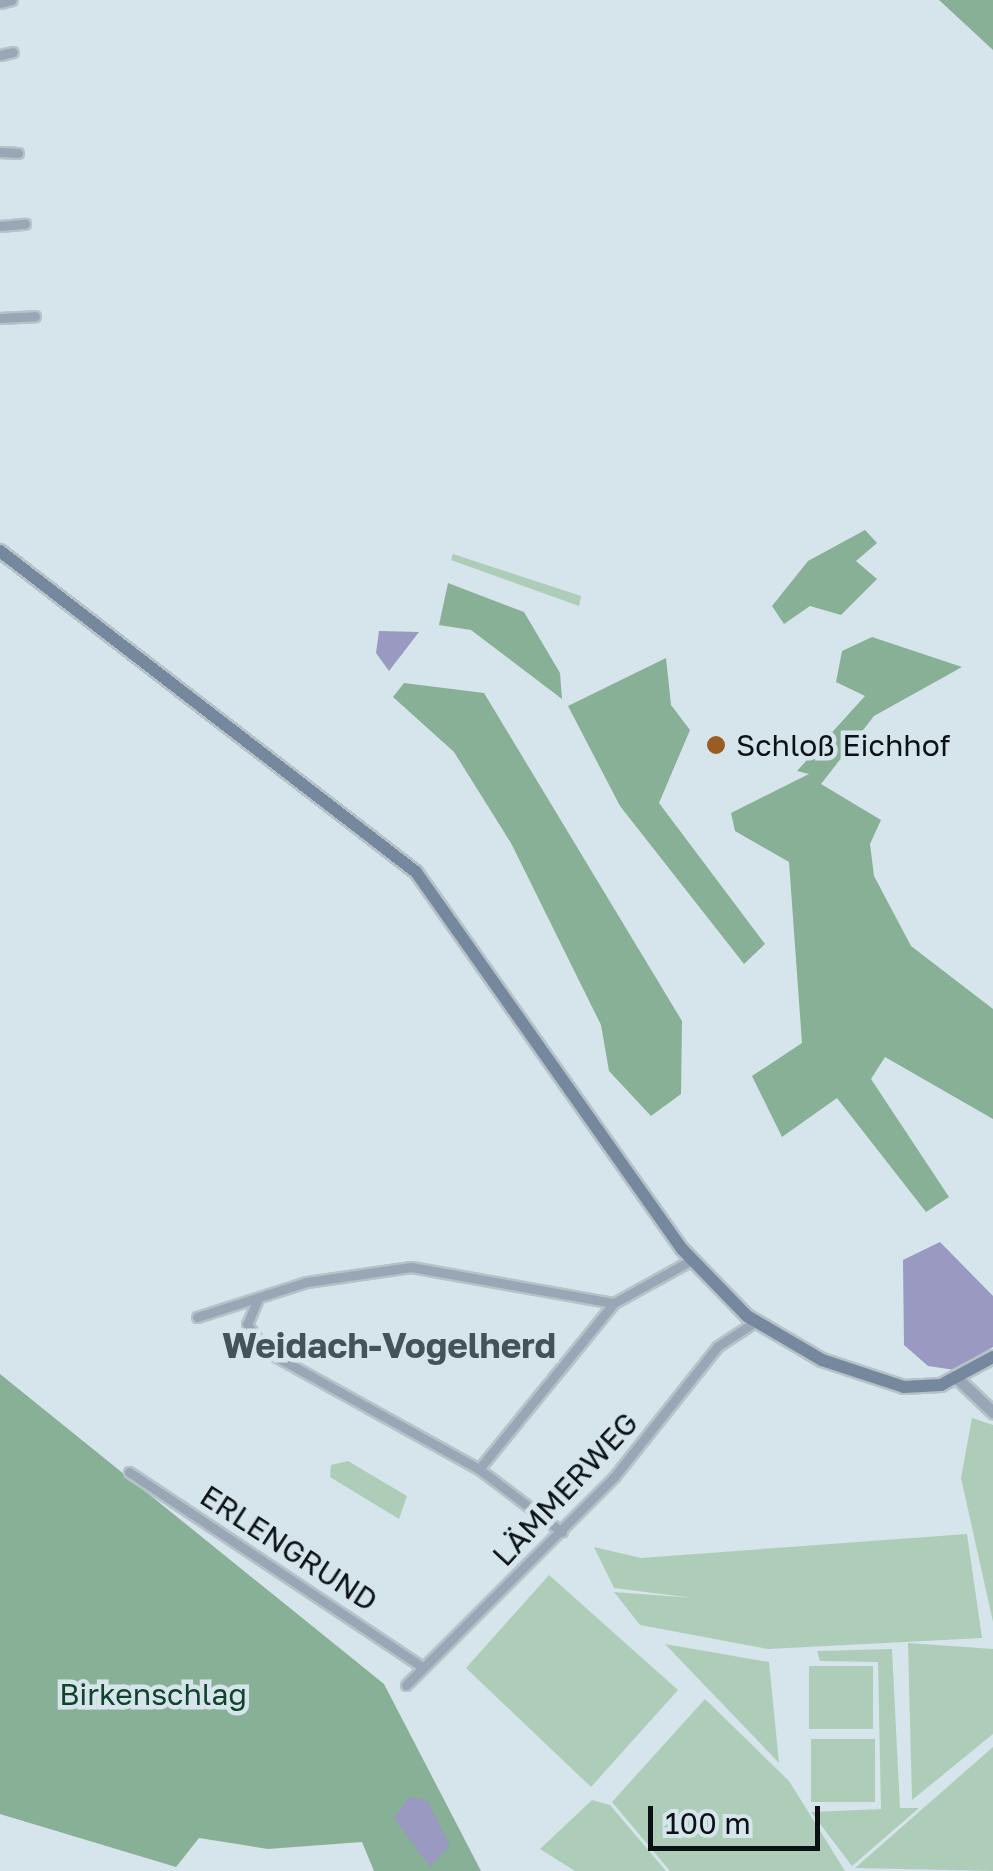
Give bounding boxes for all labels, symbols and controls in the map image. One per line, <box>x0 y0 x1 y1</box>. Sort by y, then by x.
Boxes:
place label: Schloß Eichhof <box>736 727 950 763</box>
marker: Schloß Eichhof <box>705 734 727 756</box>
district label: Weidach-Vogelherd <box>222 1324 556 1366</box>
street label: LÄMMERWEG <box>485 1405 645 1573</box>
street label: ERLENGRUND <box>194 1477 384 1619</box>
park label: Birkenschlag <box>59 1676 247 1712</box>
scale bar <box>653 1786 826 1848</box>
text: 100 m <box>665 1805 751 1841</box>

